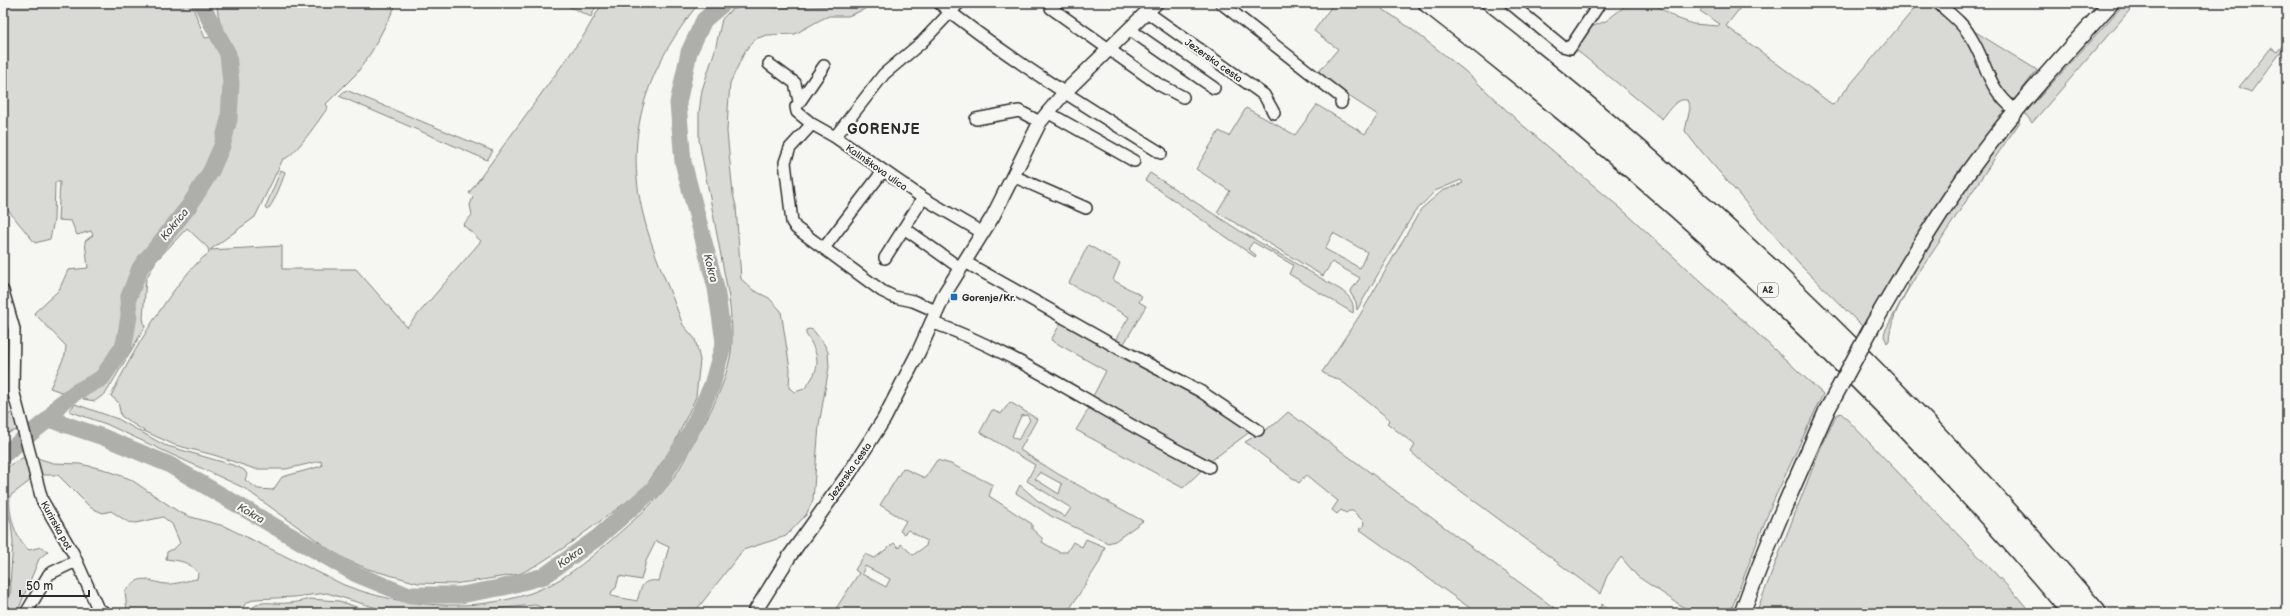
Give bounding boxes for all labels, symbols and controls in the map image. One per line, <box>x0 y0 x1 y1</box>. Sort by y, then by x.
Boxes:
street label: Jezerska cesta <box>1182 36 1245 85</box>
district label: GORENJE <box>847 121 921 138</box>
street label: Kalinškova ulica <box>843 142 910 194</box>
water label: Kokrica <box>158 206 191 243</box>
water label: Kokra <box>700 252 721 284</box>
road number: A2 <box>1758 283 1778 297</box>
marker: Gorenje/Kr. <box>949 292 959 302</box>
place label: Gorenje/Kr. <box>962 292 1016 304</box>
street label: Jezerska cesta <box>825 440 874 503</box>
street label: Kurirska pot <box>38 499 74 552</box>
water label: Kokra <box>235 501 267 526</box>
water label: Kokra <box>555 544 586 571</box>
scale bar <box>20 572 89 598</box>
text: 50 m <box>26 579 53 594</box>

